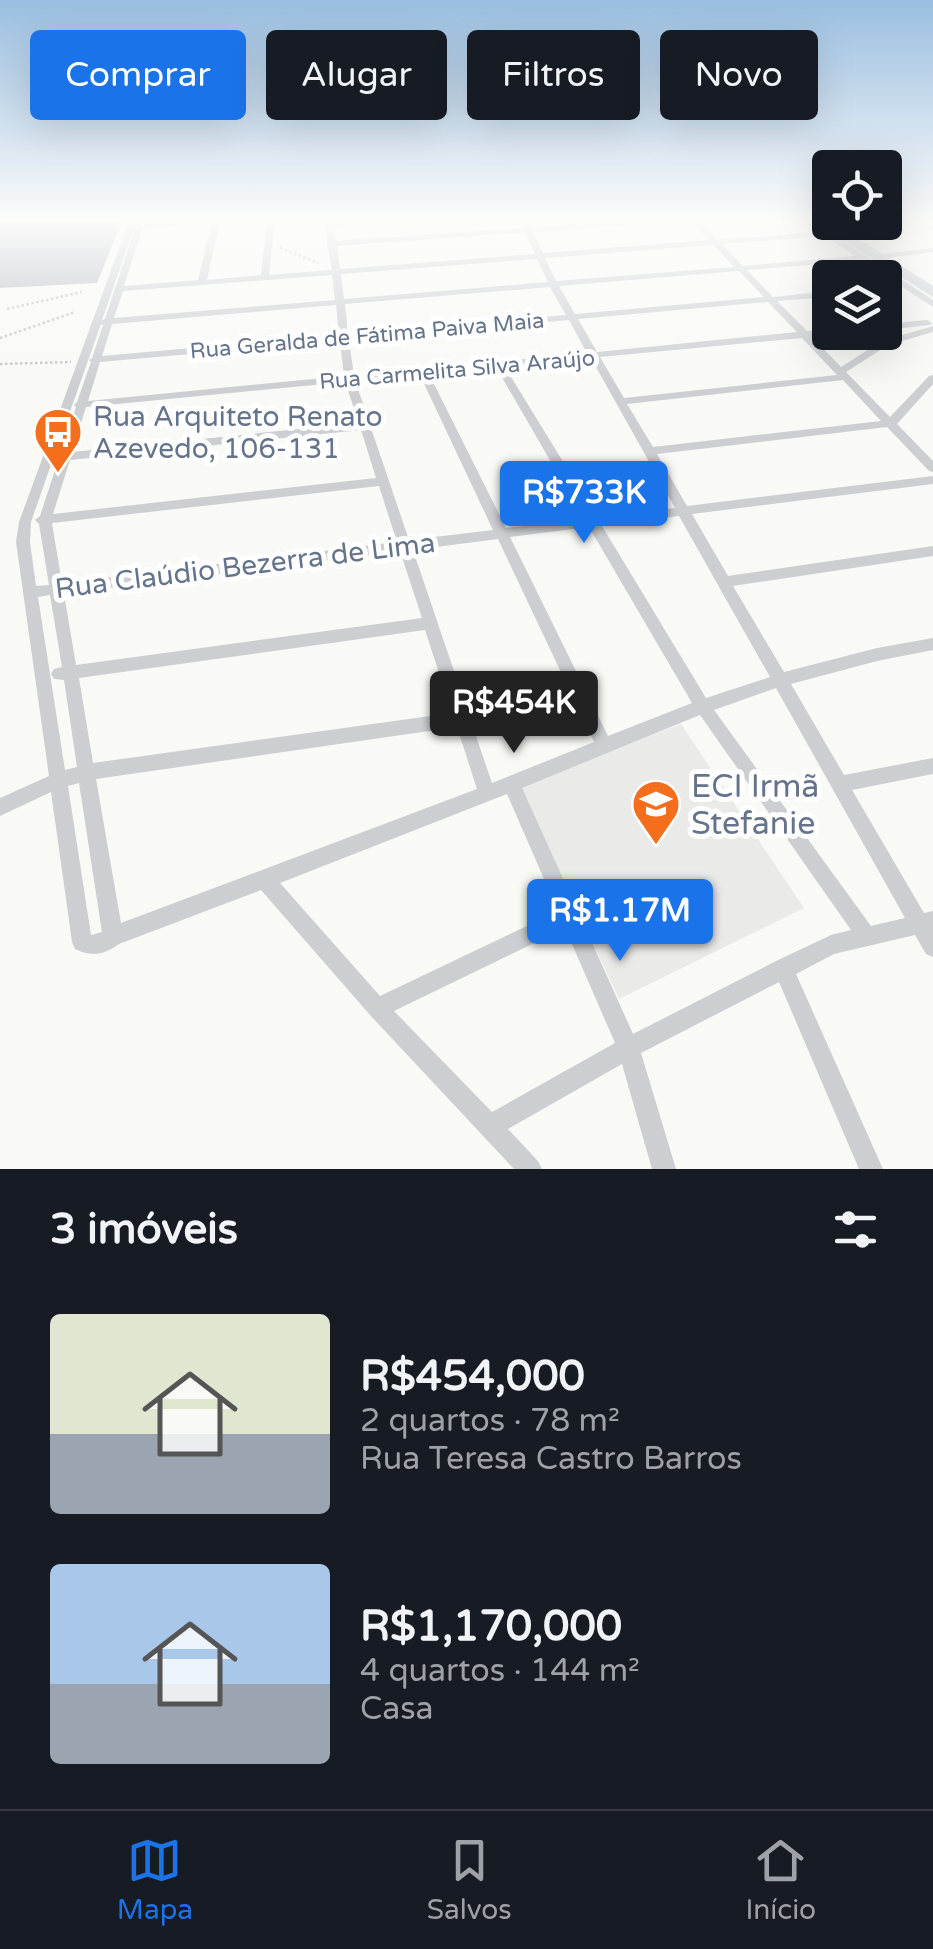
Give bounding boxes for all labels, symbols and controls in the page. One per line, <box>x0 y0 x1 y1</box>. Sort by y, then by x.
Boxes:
chip: Comprar <box>30 30 246 120</box>
chip: Alugar <box>266 30 447 120</box>
chip: Filtros <box>467 30 640 120</box>
chip: Novo <box>660 30 818 120</box>
map controls <box>812 150 902 350</box>
button: locate <box>812 150 902 240</box>
button: layers <box>812 260 902 350</box>
street label: Rua Geralda de Fátima Paiva Maia <box>189 308 545 364</box>
street label: Rua Carmelita Silva Araújo <box>318 345 596 395</box>
place label: Rua Arquiteto Renato Azevedo, 106-131 <box>93 400 383 466</box>
bus stop icon: Rua Arquiteto Renato Azevedo, 106-131 <box>32 406 84 474</box>
pin: R$733K <box>503 461 665 546</box>
text: R$733K <box>522 474 646 512</box>
street label: Rua Claúdio Bezerra de Lima <box>53 526 437 606</box>
pin: R$454K <box>433 671 595 756</box>
text: R$454K <box>452 684 576 722</box>
place label: ECI Irmã Stefanie <box>691 768 819 843</box>
school or university icon: ECI Irmã Stefanie <box>630 778 682 846</box>
pin: R$1.17M <box>528 879 712 964</box>
text: R$1.17M <box>549 892 691 930</box>
icon: filters <box>828 1202 883 1257</box>
text: 3 imóveis <box>50 1204 238 1255</box>
text: R$454,000 <box>360 1351 585 1402</box>
icon: home <box>130 1354 250 1474</box>
text: 2 quartos · 78 m² <box>360 1402 620 1440</box>
text: Rua Teresa Castro Barros <box>360 1440 742 1478</box>
text: R$1,170,000 <box>360 1601 622 1652</box>
icon: home <box>130 1604 250 1724</box>
text: 4 quartos · 144 m² <box>360 1652 640 1690</box>
text: Casa <box>360 1690 434 1728</box>
tab: Mapa <box>117 1833 193 1927</box>
tab: Salvos <box>427 1833 512 1927</box>
tab: Início <box>746 1833 816 1927</box>

